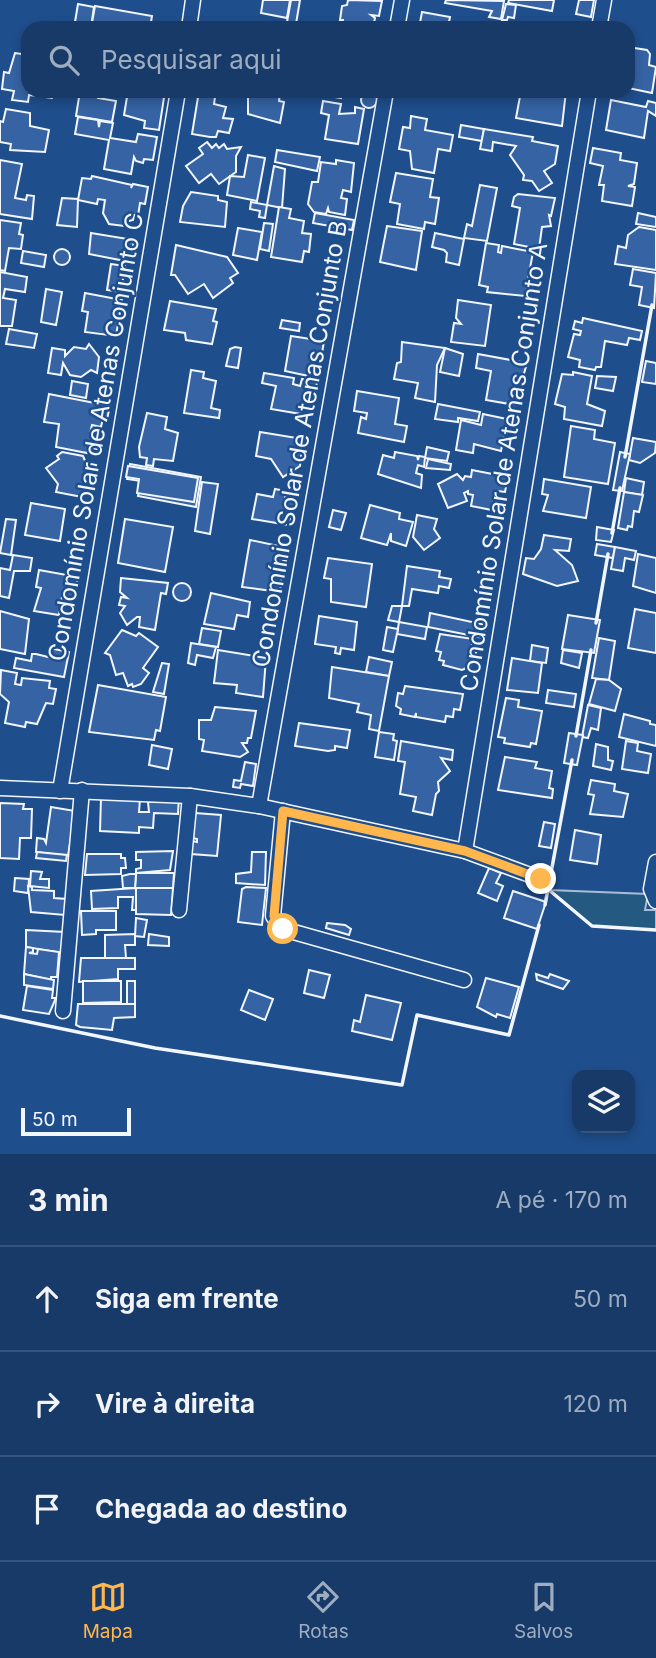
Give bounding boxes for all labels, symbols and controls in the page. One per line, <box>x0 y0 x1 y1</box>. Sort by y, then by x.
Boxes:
search box <box>21 21 635 98</box>
icon: search <box>45 41 83 79</box>
text: Pesquisar aqui <box>101 44 282 75</box>
street label: Condomínio Solar de Atenas Conjunto C <box>42 210 149 663</box>
street label: Condomínio Solar de Atenas Conjunto B <box>246 218 353 669</box>
street label: Condomínio Solar de Atenas Conjunto A <box>454 241 553 693</box>
route end <box>525 863 556 894</box>
route start <box>267 913 298 944</box>
map controls <box>572 1070 635 1133</box>
button: layers <box>572 1070 635 1133</box>
scale bar <box>21 1105 131 1137</box>
text: 50 m <box>32 1108 78 1131</box>
text: 3 min <box>28 1182 109 1218</box>
text: A pé · 170 m <box>495 1186 628 1214</box>
icon: ahead <box>28 1280 66 1318</box>
text: Siga em frente <box>95 1283 279 1314</box>
text: 50 m <box>573 1285 628 1313</box>
icon: right <box>28 1385 66 1423</box>
text: Vire à direita <box>95 1388 255 1419</box>
text: 120 m <box>563 1390 628 1418</box>
icon: arrive <box>28 1490 66 1528</box>
text: Chegada ao destino <box>95 1493 347 1524</box>
tab: Mapa <box>83 1578 133 1643</box>
tab: Rotas <box>298 1578 349 1643</box>
tab: Salvos <box>514 1578 573 1643</box>

